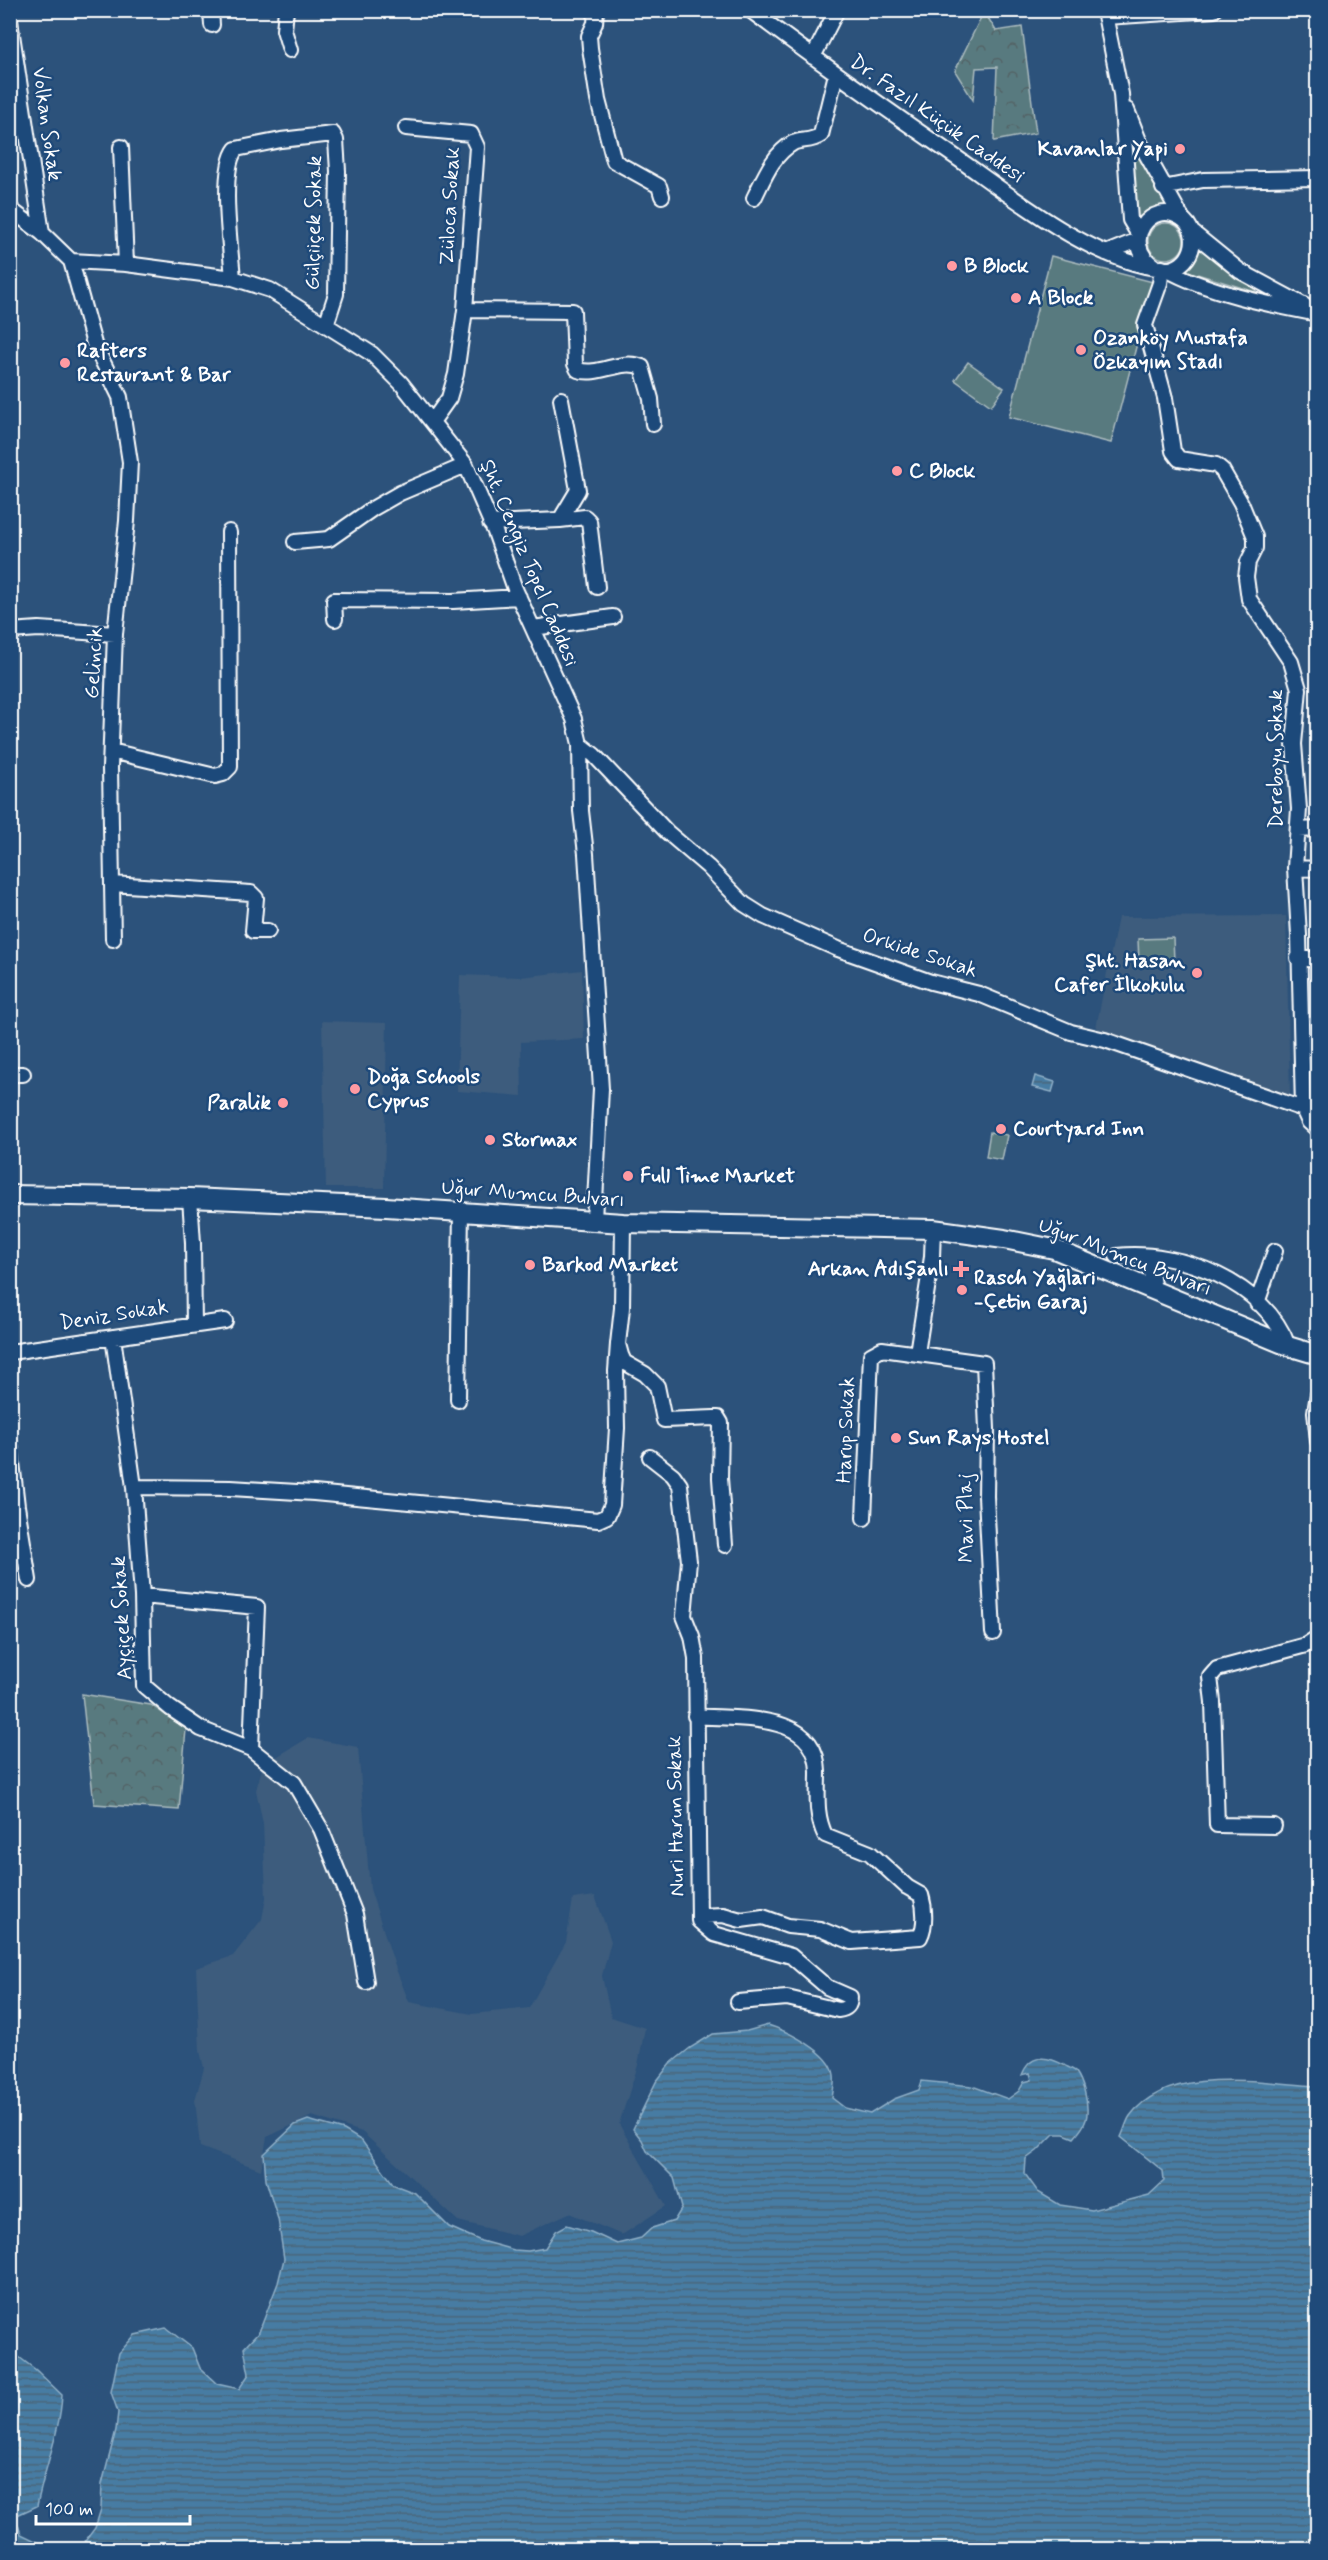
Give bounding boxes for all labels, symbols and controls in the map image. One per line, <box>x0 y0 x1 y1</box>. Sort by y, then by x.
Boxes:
street label: Dr. Fazıl Küçük Caddesi <box>844 48 1030 190</box>
street label: Volkan Sokak <box>25 65 69 183</box>
place label: Kavanlar Yapi <box>1038 135 1168 163</box>
marker: Kavanlar Yapi <box>1173 142 1187 156</box>
street label: Züloca Sokak <box>433 146 467 266</box>
street label: Gülçiiçek Sokak <box>299 155 329 291</box>
place label: B Block <box>964 252 1029 280</box>
marker: B Block <box>945 259 959 273</box>
place label: A Block <box>1028 284 1094 312</box>
marker: A Block <box>1009 291 1023 305</box>
place label: Ozanköy Mustafa Özkayım Stadı <box>1093 324 1248 376</box>
place label: Rafters Restaurant & Bar <box>77 337 232 389</box>
marker: Ozanköy Mustafa Özkayım Stadı <box>1074 343 1088 357</box>
marker: Rafters Restaurant & Bar <box>58 356 72 370</box>
street label: Şht. Cengiz Topel Caddesi <box>472 455 585 671</box>
place label: C Block <box>909 457 976 485</box>
marker: C Block <box>890 464 904 478</box>
street label: Gelincik <box>78 626 110 700</box>
street label: Dereboyu Sokak <box>1262 689 1290 829</box>
street label: Orkide Sokak <box>859 921 981 985</box>
place label: Şht. Hasan Cafer İlkokulu <box>1054 947 1186 999</box>
marker: Şht. Hasan Cafer İlkokulu <box>1190 966 1204 980</box>
place label: Doğa Schools Cyprus <box>367 1063 480 1115</box>
marker: Doğa Schools Cyprus <box>348 1082 362 1096</box>
place label: Paralik <box>207 1089 271 1117</box>
marker: Paralik <box>276 1096 290 1110</box>
place label: Courtyard Inn <box>1013 1115 1144 1143</box>
marker: Courtyard Inn <box>994 1122 1008 1136</box>
place label: Stormax <box>502 1126 578 1154</box>
marker: Stormax <box>483 1133 497 1147</box>
place label: Full Time Market <box>640 1162 795 1190</box>
marker: Full Time Market <box>621 1169 635 1183</box>
street label: Uğur Mumcu Bulvarı <box>440 1174 626 1214</box>
street label: Uğur Mumcu Bulvarı <box>1034 1211 1216 1303</box>
place label: Barkod Market <box>542 1251 678 1279</box>
place label: Arkan Adışanlı <box>808 1255 949 1283</box>
marker: Barkod Market <box>523 1258 537 1272</box>
marker: Arkan Adışanlı <box>954 1262 968 1276</box>
place label: Rasch Yağlari -Çetin Garaj <box>974 1264 1096 1316</box>
marker: Rasch Yağlari -Çetin Garaj <box>955 1283 969 1297</box>
street label: Deniz Sokak <box>58 1293 170 1337</box>
street label: Harup Sokak <box>830 1376 862 1484</box>
place label: Sun Rays Hostel <box>908 1424 1049 1452</box>
marker: Sun Rays Hostel <box>889 1431 903 1445</box>
street label: Mavi Plaj <box>951 1473 981 1563</box>
street label: Ayçiçek Sokak <box>105 1555 139 1681</box>
street label: Nuri Harun Sokak <box>661 1735 691 1897</box>
scale bar <box>36 2488 190 2526</box>
text: 100 m <box>45 2498 93 2522</box>

